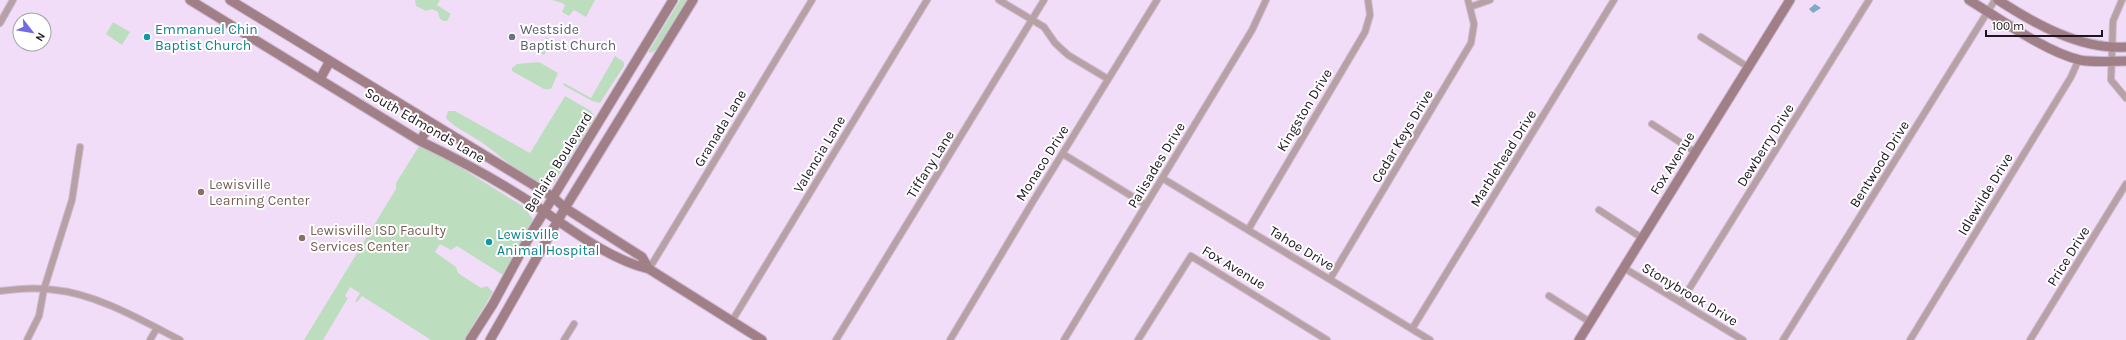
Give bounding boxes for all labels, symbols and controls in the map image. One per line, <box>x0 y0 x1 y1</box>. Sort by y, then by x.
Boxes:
north arrow <box>12 12 52 52</box>
scale bar <box>1986 12 2102 38</box>
text: 100 m <box>1992 19 2024 33</box>
place label: Emmanuel Chin Baptist Church <box>155 21 258 54</box>
place label: Westside Baptist Church <box>520 21 616 54</box>
text: N <box>33 30 48 44</box>
marker: Emmanuel Chin Baptist Church <box>142 32 152 42</box>
marker: Westside Baptist Church <box>507 32 517 42</box>
street label: Kingston Drive <box>1273 66 1336 155</box>
street label: South Edmonds Lane <box>362 84 488 167</box>
street label: Granada Lane <box>691 87 750 170</box>
street label: Cedar Keys Drive <box>1368 87 1437 186</box>
street label: Dewberry Drive <box>1733 101 1798 190</box>
street label: Marblehead Drive <box>1467 106 1540 210</box>
street label: Bellaire Boulevard <box>521 109 596 216</box>
street label: Valencia Lane <box>790 113 849 196</box>
street label: Bentwood Drive <box>1846 118 1913 211</box>
street label: Palisades Drive <box>1124 119 1189 211</box>
street label: Monaco Drive <box>1012 122 1073 204</box>
street label: Tiffany Lane <box>903 127 958 201</box>
street label: Fox Avenue <box>1646 129 1698 198</box>
street label: Idlewilde Drive <box>1954 150 2017 239</box>
place label: Lewisville Learning Center <box>209 176 310 209</box>
marker: Lewisville Learning Center <box>196 187 206 197</box>
place label: Lewisville ISD Faculty Services Center <box>310 222 447 255</box>
street label: Tahoe Drive <box>1266 222 1337 274</box>
street label: Price Drive <box>2043 223 2093 289</box>
place label: Lewisville Animal Hospital <box>497 226 599 259</box>
marker: Lewisville ISD Faculty Services Center <box>297 233 307 243</box>
marker: Lewisville Animal Hospital <box>484 237 494 247</box>
street label: Fox Avenue <box>1199 242 1269 293</box>
street label: Stonybrook Drive <box>1639 259 1741 330</box>

